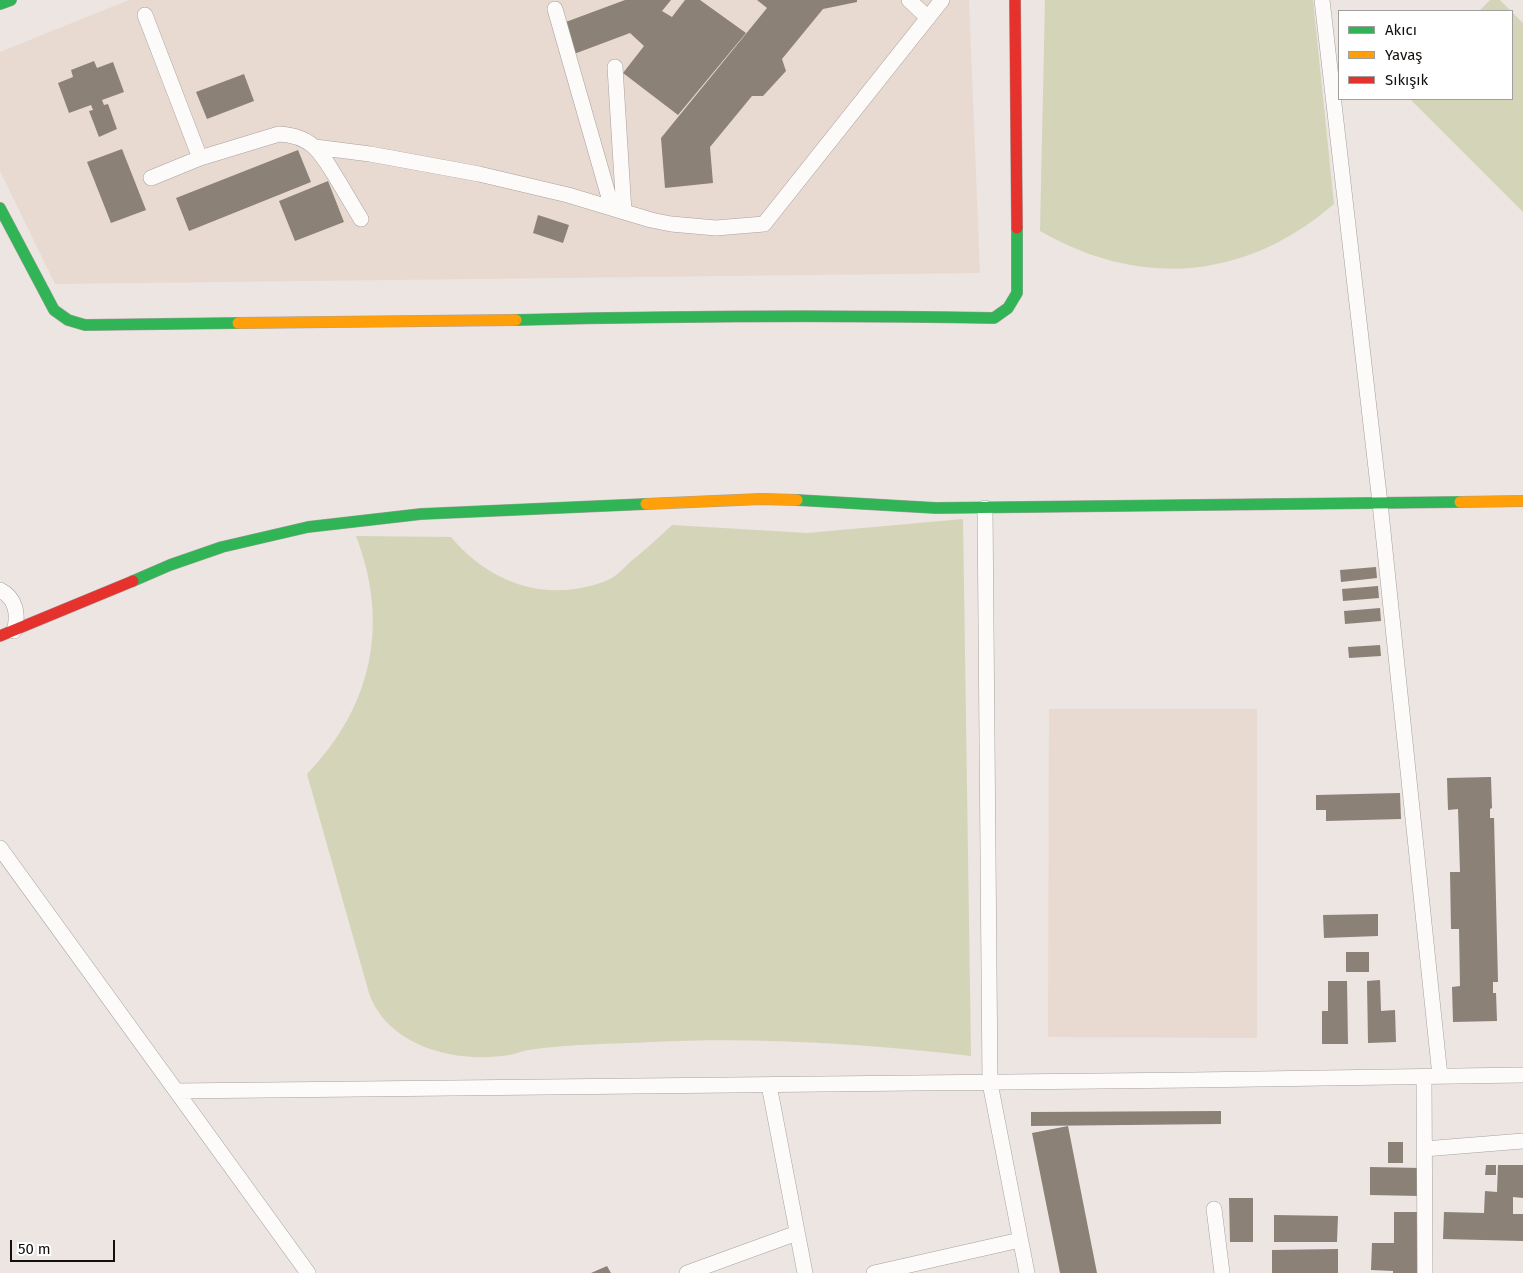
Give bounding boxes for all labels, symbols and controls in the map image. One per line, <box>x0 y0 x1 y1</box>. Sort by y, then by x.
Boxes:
legend <box>1338 10 1513 100</box>
text: Akıcı <box>1385 21 1417 39</box>
text: Yavaş <box>1385 46 1422 64</box>
text: Sıkışık <box>1385 71 1428 89</box>
scale bar <box>12 1230 118 1262</box>
text: 50 m <box>18 1240 51 1258</box>

